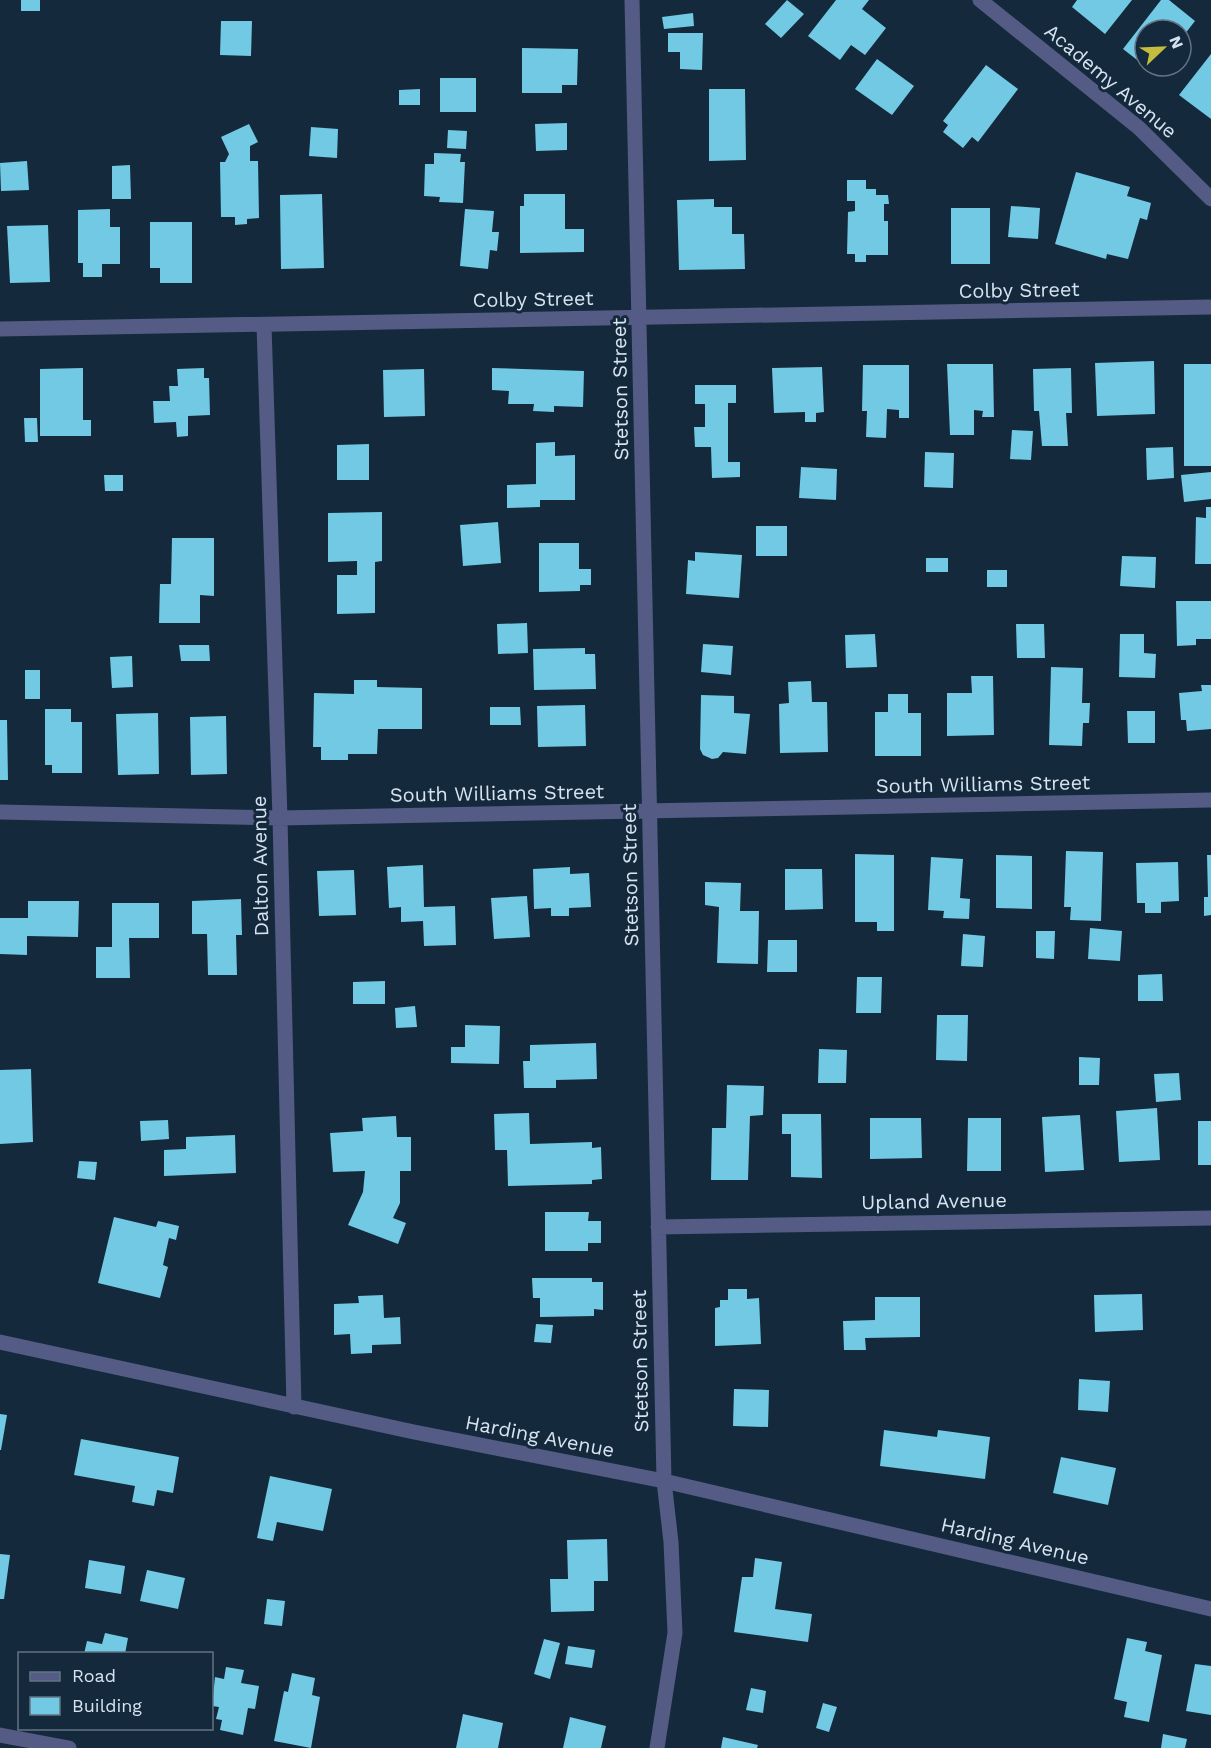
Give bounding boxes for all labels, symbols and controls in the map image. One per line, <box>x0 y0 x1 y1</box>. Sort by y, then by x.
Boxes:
north arrow <box>1133 18 1193 78</box>
street label: Academy Avenue <box>1040 19 1182 143</box>
text: N <box>1165 33 1187 52</box>
street label: Colby Street <box>958 277 1080 303</box>
street label: Colby Street <box>472 286 594 312</box>
street label: Stetson Street <box>607 317 633 461</box>
street label: South Williams Street <box>876 770 1091 798</box>
street label: South Williams Street <box>390 779 605 807</box>
street label: Dalton Avenue <box>247 795 273 937</box>
street label: Stetson Street <box>617 803 643 947</box>
street label: Upland Avenue <box>861 1188 1007 1214</box>
street label: Stetson Street <box>627 1289 653 1433</box>
street label: Harding Avenue <box>463 1410 617 1462</box>
street label: Harding Avenue <box>939 1512 1091 1570</box>
legend <box>18 1652 213 1730</box>
text: Road <box>72 1665 116 1686</box>
text: Building <box>72 1695 142 1716</box>

